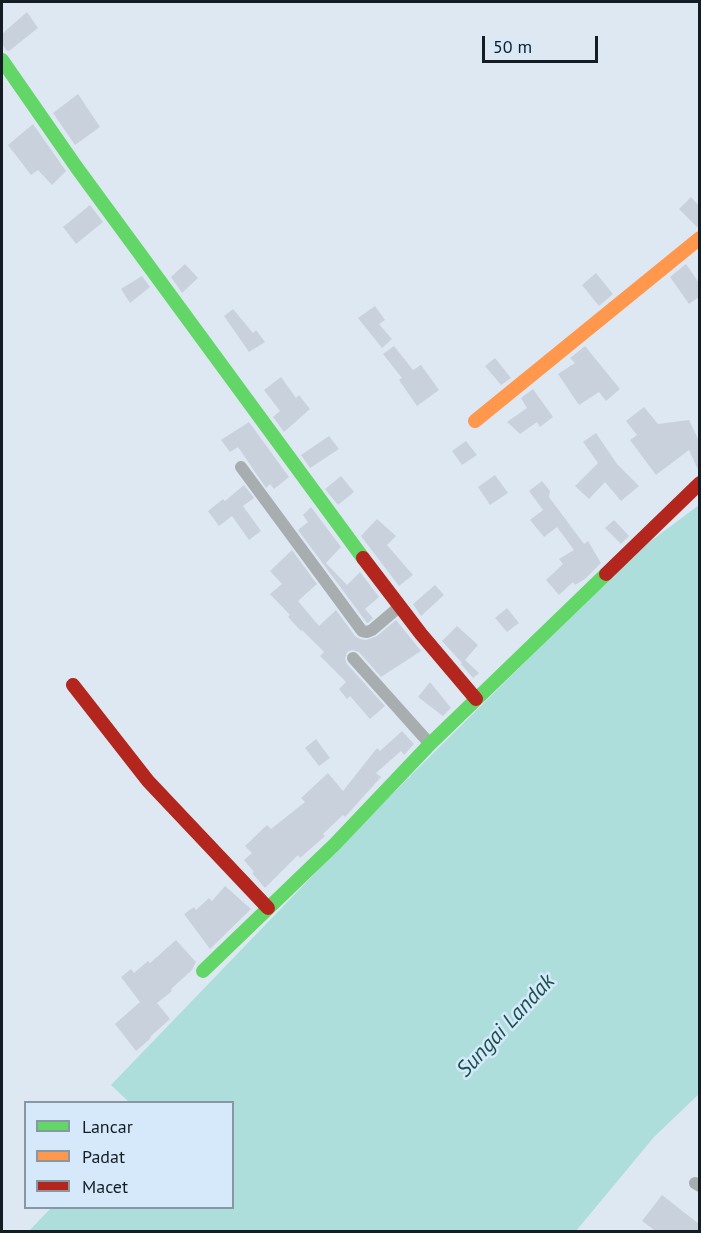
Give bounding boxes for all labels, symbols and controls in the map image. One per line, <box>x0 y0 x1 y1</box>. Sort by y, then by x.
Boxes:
scale bar <box>485 24 600 62</box>
text: 50 m <box>493 35 532 58</box>
water label: Sungai Landak <box>452 969 560 1083</box>
legend <box>24 1101 234 1209</box>
text: Lancar <box>82 1115 133 1138</box>
text: Padat <box>82 1145 125 1168</box>
text: Macet <box>82 1175 128 1198</box>

